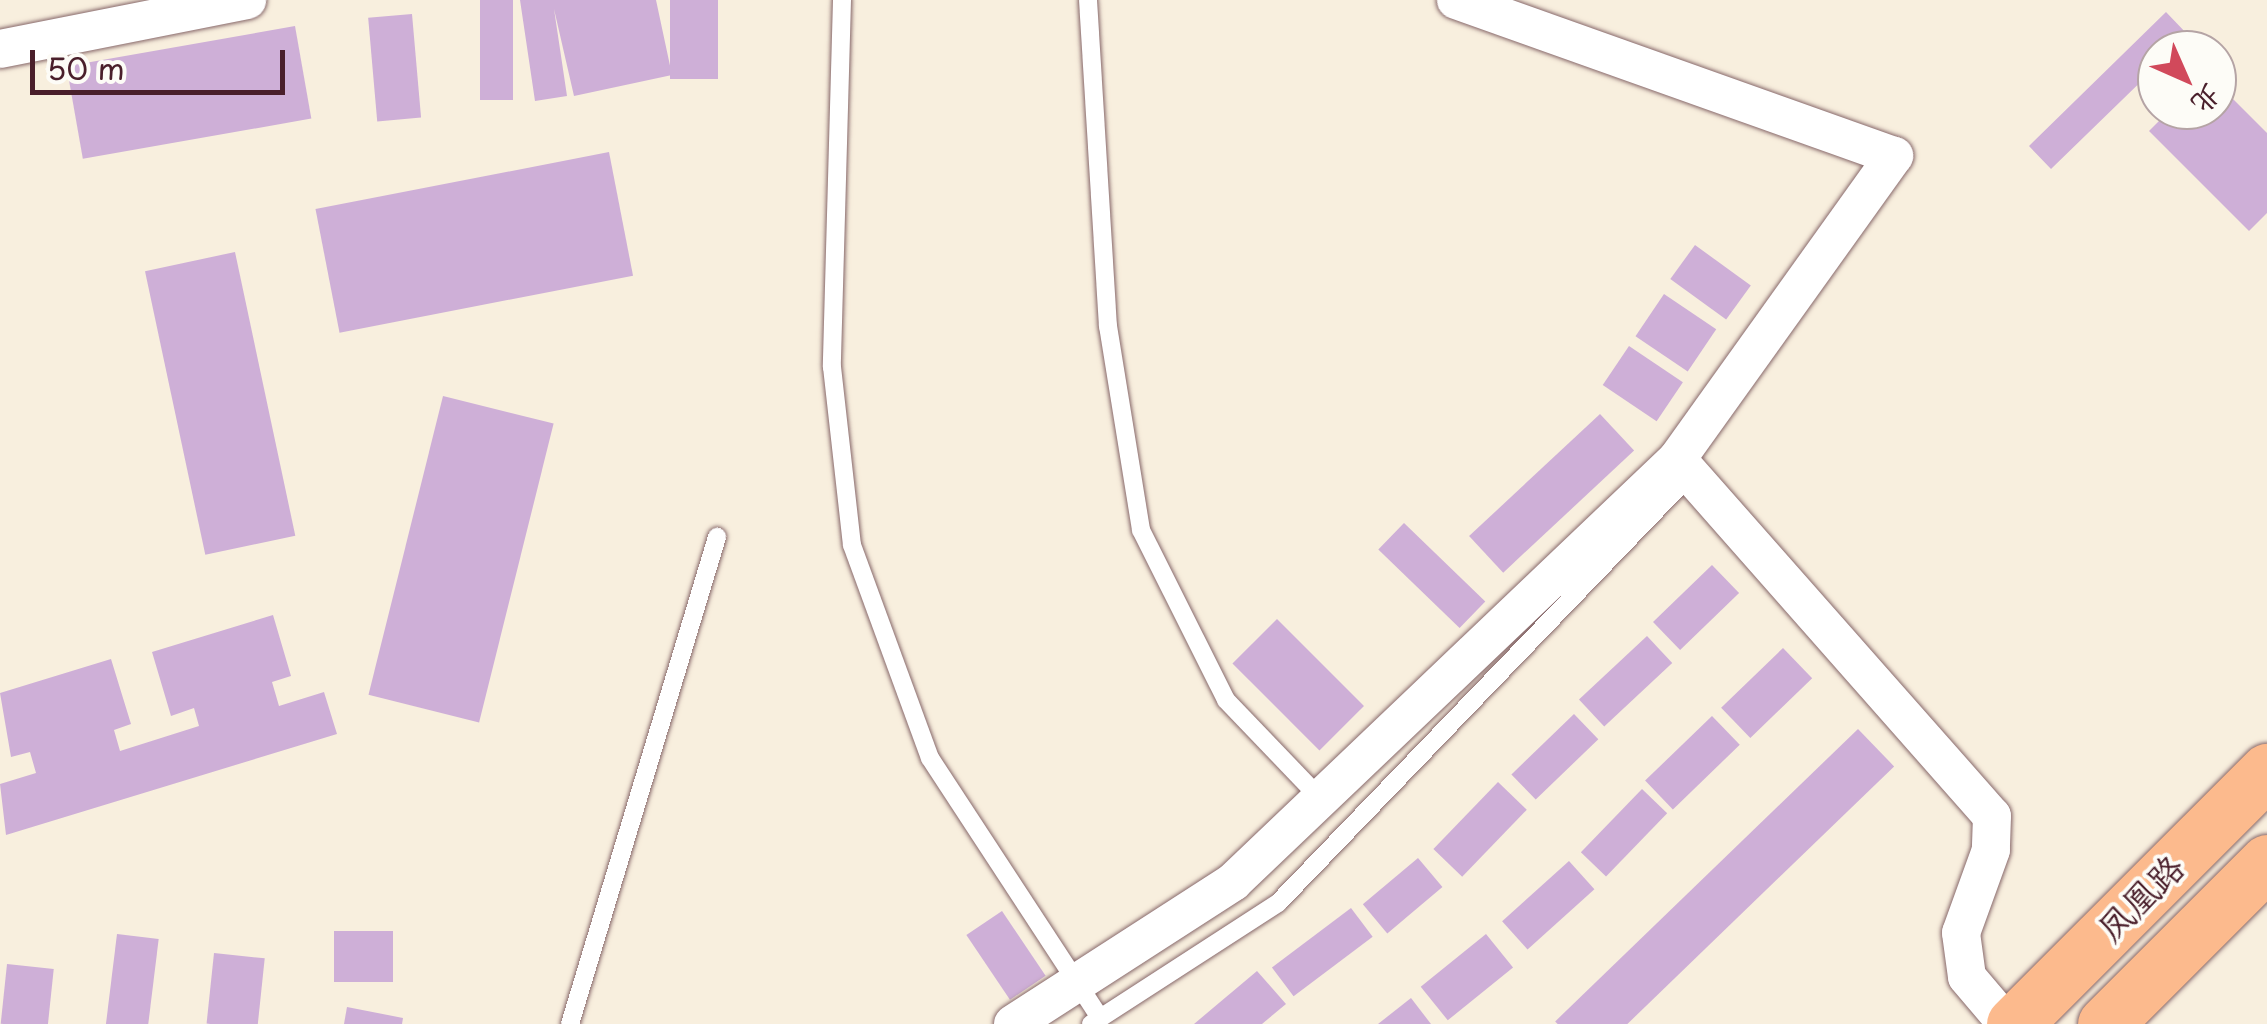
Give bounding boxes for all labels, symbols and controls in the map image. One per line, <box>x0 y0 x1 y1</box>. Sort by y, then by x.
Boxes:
scale bar <box>35 30 290 92</box>
north arrow <box>2137 30 2237 130</box>
text: 50 m <box>47 45 125 90</box>
text: 北 <box>2182 75 2232 125</box>
street label: 凤凰路 <box>2088 845 2192 949</box>

